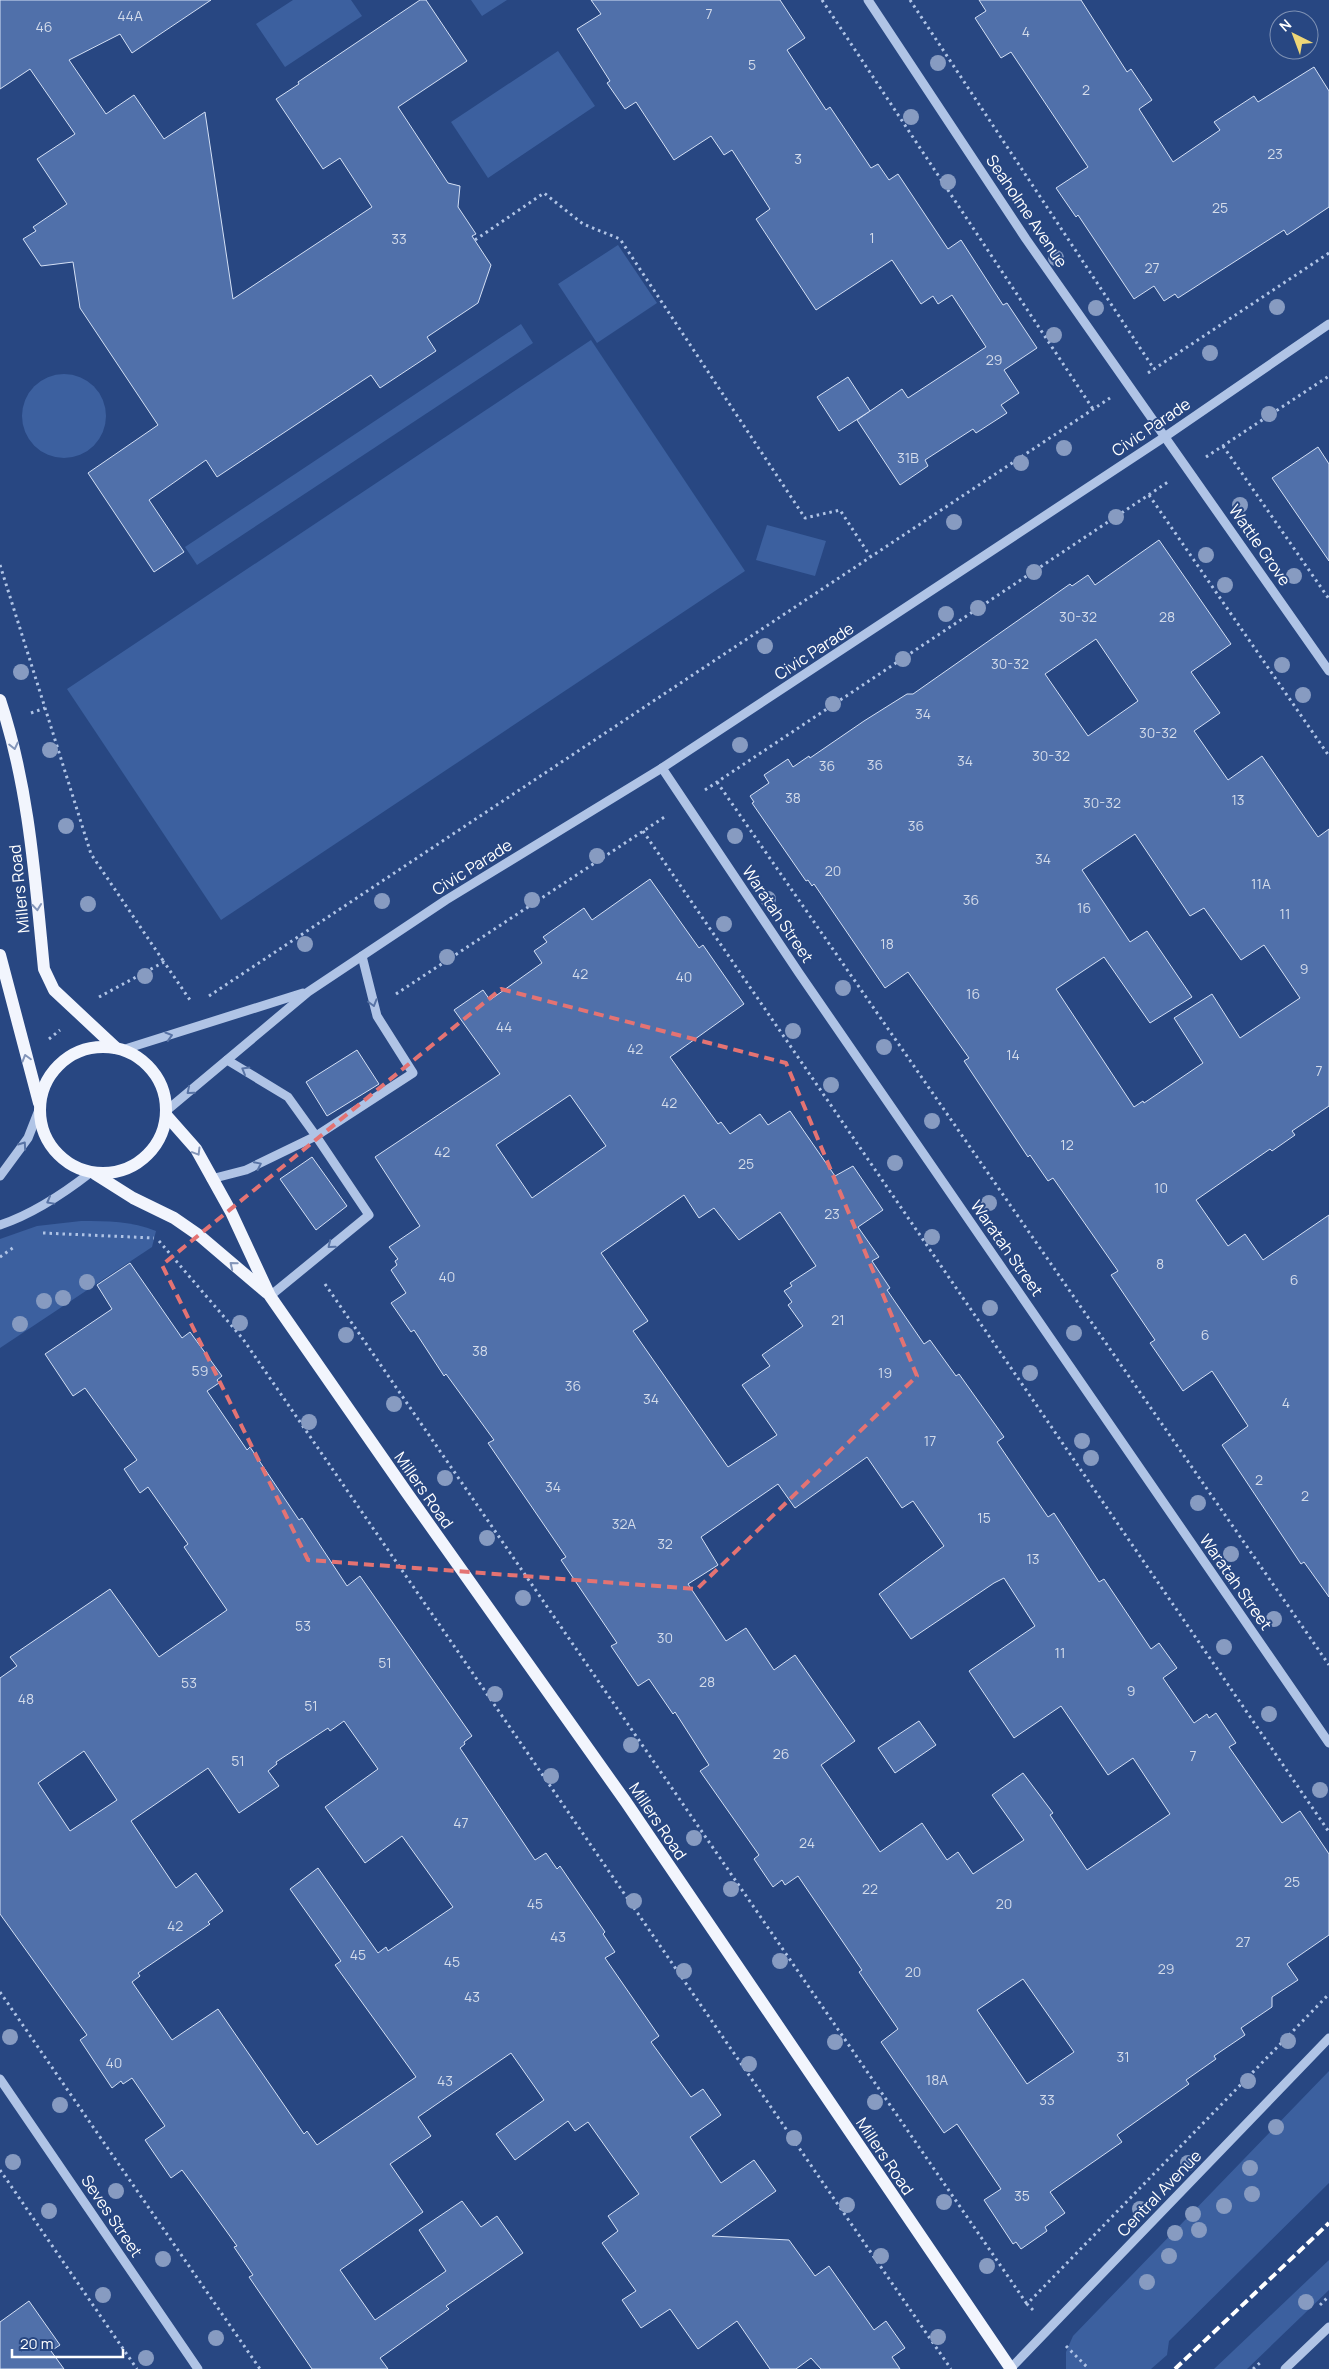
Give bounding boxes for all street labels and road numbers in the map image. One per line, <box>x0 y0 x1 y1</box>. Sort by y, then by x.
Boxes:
street label: Seaholme Avenue <box>981 150 1073 272</box>
street label: Civic Parade <box>1107 393 1195 461</box>
street label: Wattle Grove <box>1224 500 1296 590</box>
street label: Civic Parade <box>770 617 858 685</box>
street label: Civic Parade <box>428 834 516 900</box>
street label: Millers Road <box>3 844 35 934</box>
street label: Waratah Street <box>737 861 819 967</box>
street label: Waratah Street <box>966 1196 1048 1300</box>
street label: Millers Road <box>389 1447 459 1533</box>
street label: Waratah Street <box>1195 1530 1277 1634</box>
street label: Millers Road <box>624 1778 692 1864</box>
street label: Millers Road <box>851 2113 919 2199</box>
street label: Central Avenue <box>1112 2145 1206 2241</box>
street label: Seves Street <box>76 2171 148 2261</box>

